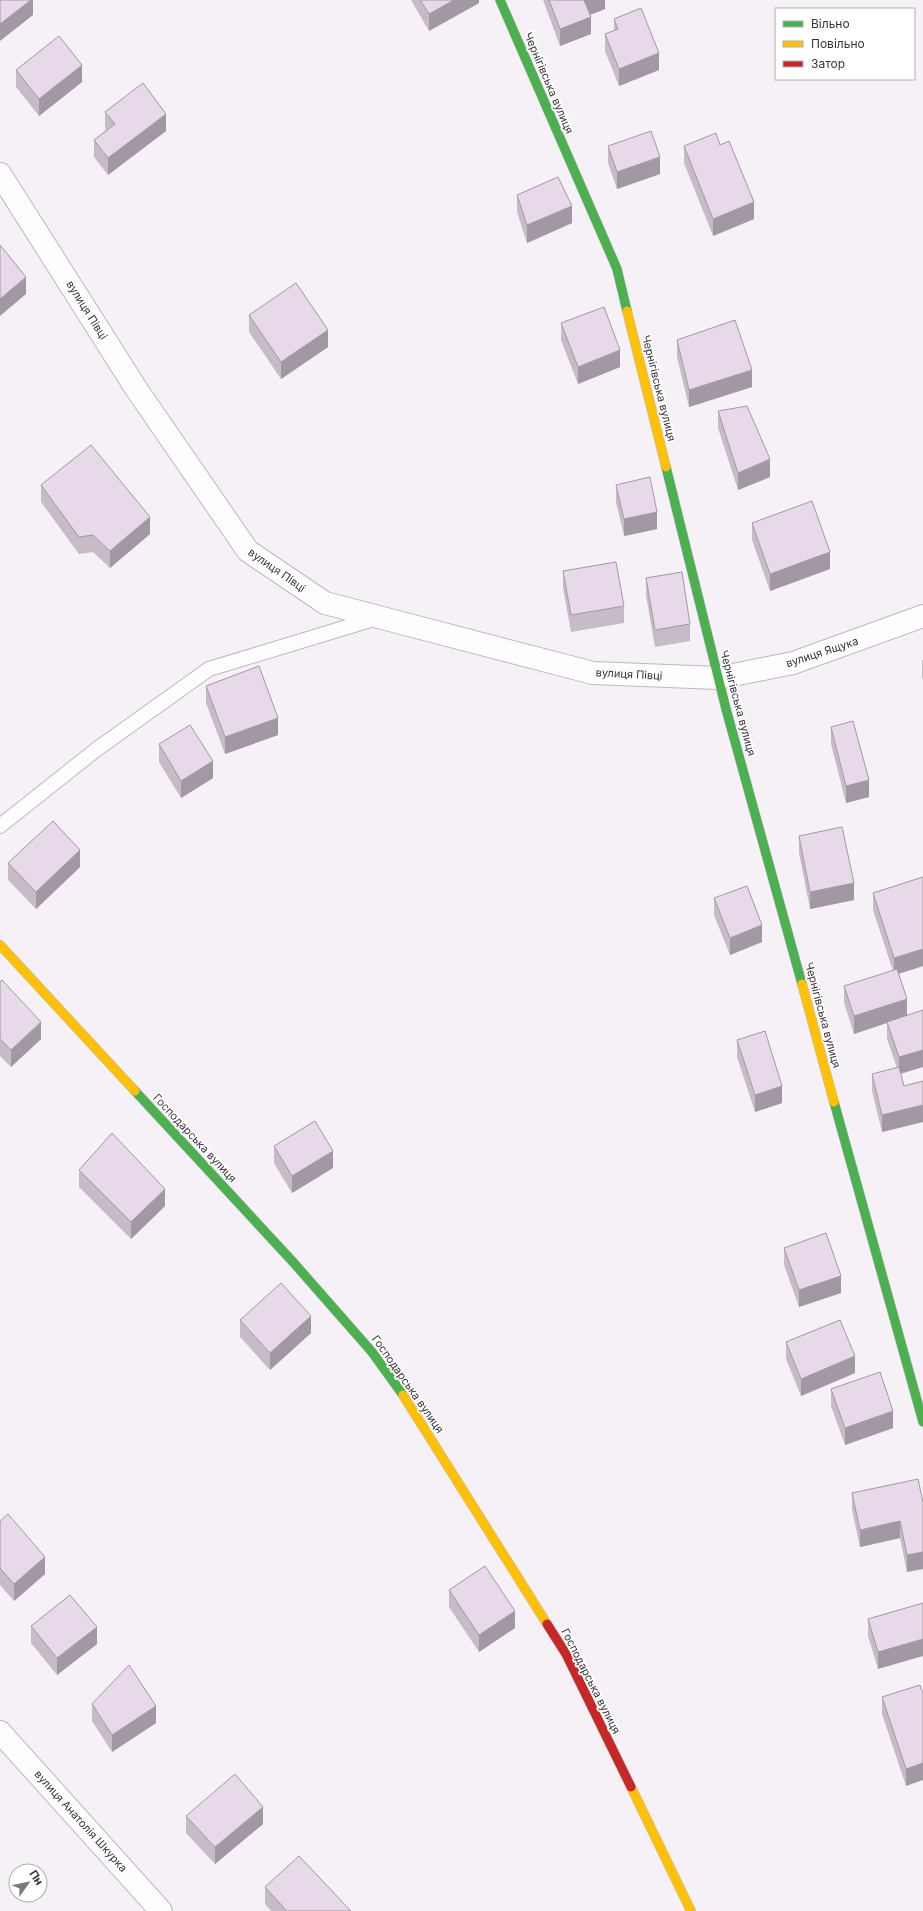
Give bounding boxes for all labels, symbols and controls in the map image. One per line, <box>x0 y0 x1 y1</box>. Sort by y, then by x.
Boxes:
legend <box>775 8 915 80</box>
text: Вільно <box>811 16 850 31</box>
street label: Чернігівська вулиця <box>521 30 577 136</box>
text: Повільно <box>811 36 865 51</box>
text: Затор <box>811 56 845 71</box>
street label: вулиця Півці <box>63 278 111 342</box>
street label: Чернігівська вулиця <box>639 333 679 443</box>
street label: вулиця Півці <box>246 545 308 595</box>
street label: вулиця Ящука <box>784 634 860 670</box>
street label: Чернігівська вулиця <box>717 649 759 757</box>
street label: вулиця Півці <box>595 665 663 683</box>
street label: Чернігівська вулиця <box>802 961 844 1069</box>
street label: Господарська вулиця <box>150 1091 240 1185</box>
street label: Господарська вулиця <box>369 1332 447 1436</box>
street label: Господарська вулиця <box>558 1626 624 1736</box>
street label: вулиця Анатолія Шкурка <box>32 1767 130 1875</box>
north arrow <box>8 1863 48 1903</box>
text: Пн <box>26 1867 46 1888</box>

